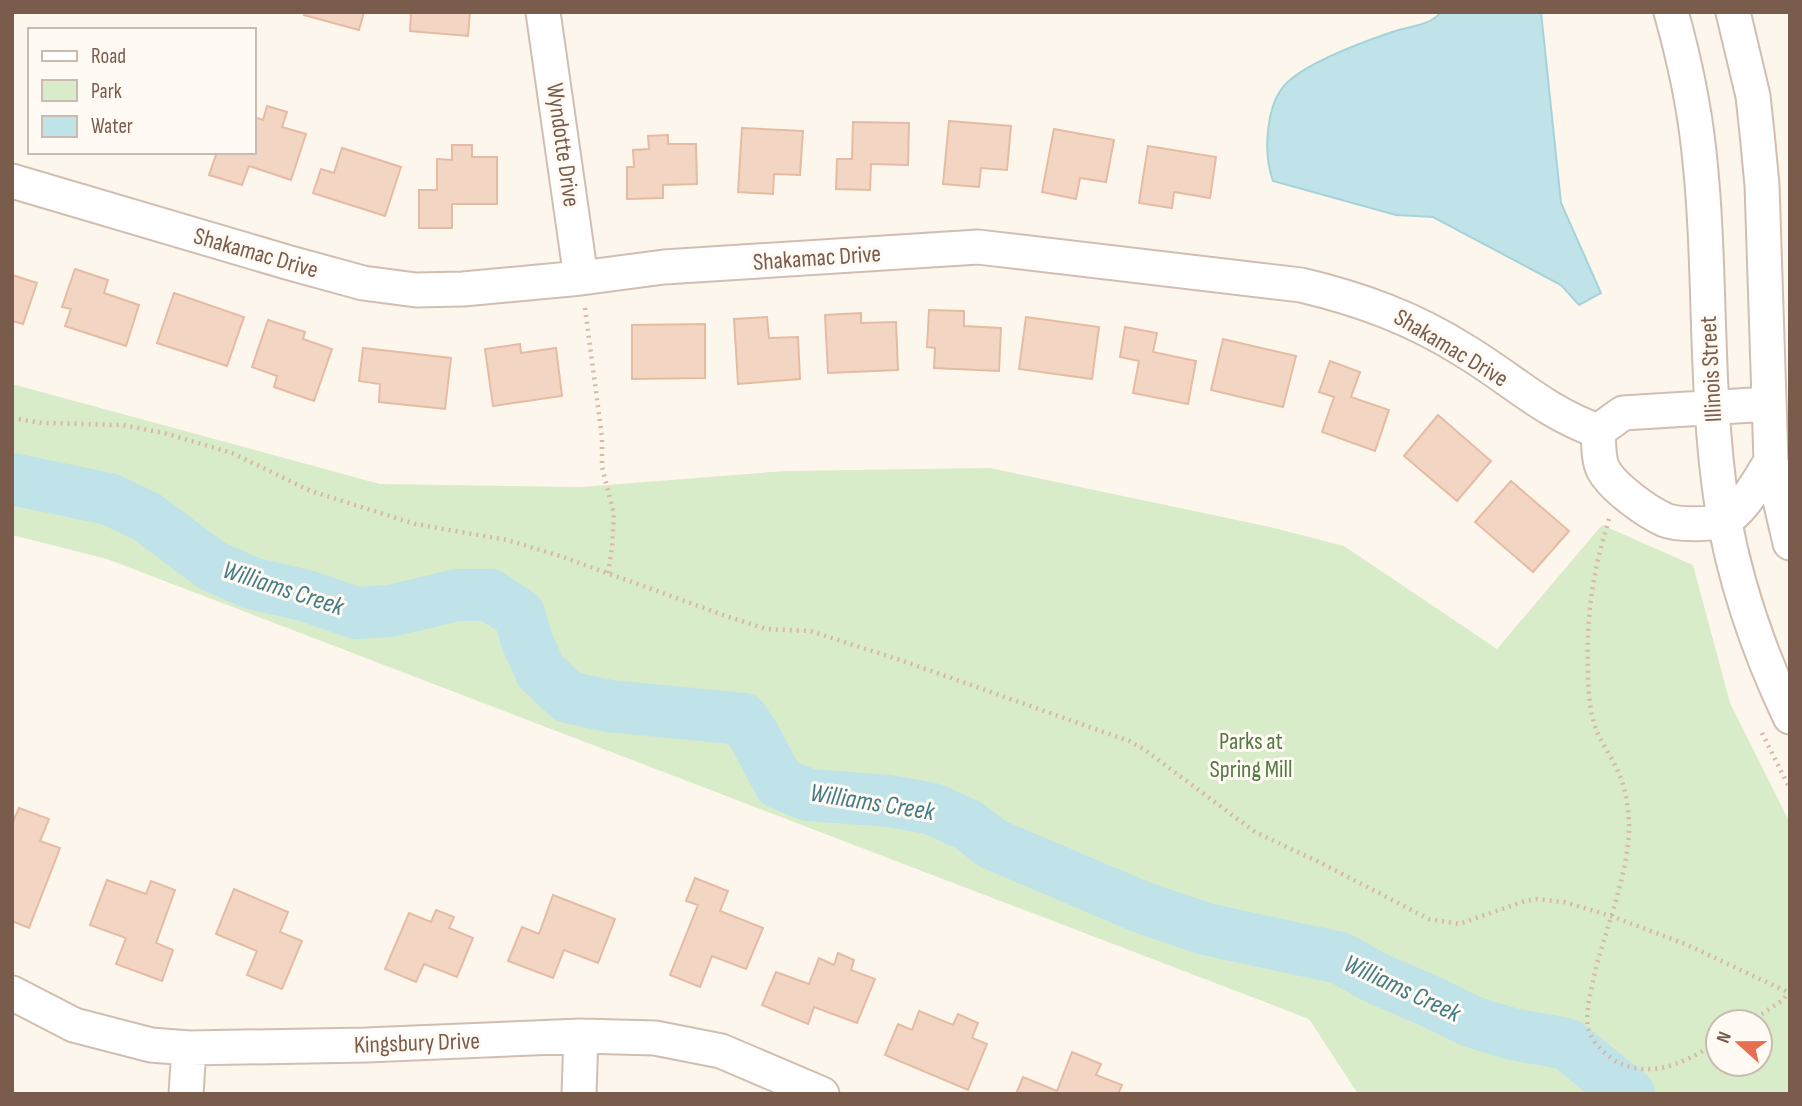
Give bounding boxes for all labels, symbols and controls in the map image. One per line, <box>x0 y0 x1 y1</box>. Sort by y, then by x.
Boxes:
legend <box>28 28 256 154</box>
text: Road <box>91 44 126 69</box>
text: Park <box>91 79 122 104</box>
street label: Wyndotte Drive <box>540 81 586 209</box>
text: Water <box>91 114 133 139</box>
street label: Shakamac Drive <box>190 221 322 285</box>
street label: Shakamac Drive <box>752 239 882 277</box>
street label: Shakamac Drive <box>1389 303 1513 393</box>
street label: Illinois Street <box>1694 315 1728 423</box>
water label: Williams Creek <box>219 555 349 624</box>
park label: Parks at Spring Mill <box>1210 727 1292 784</box>
water label: Williams Creek <box>808 778 938 828</box>
water label: Williams Creek <box>1339 948 1467 1030</box>
north arrow <box>1704 1008 1774 1078</box>
street label: Kingsbury Drive <box>354 1026 480 1060</box>
text: N <box>1712 1029 1737 1046</box>

